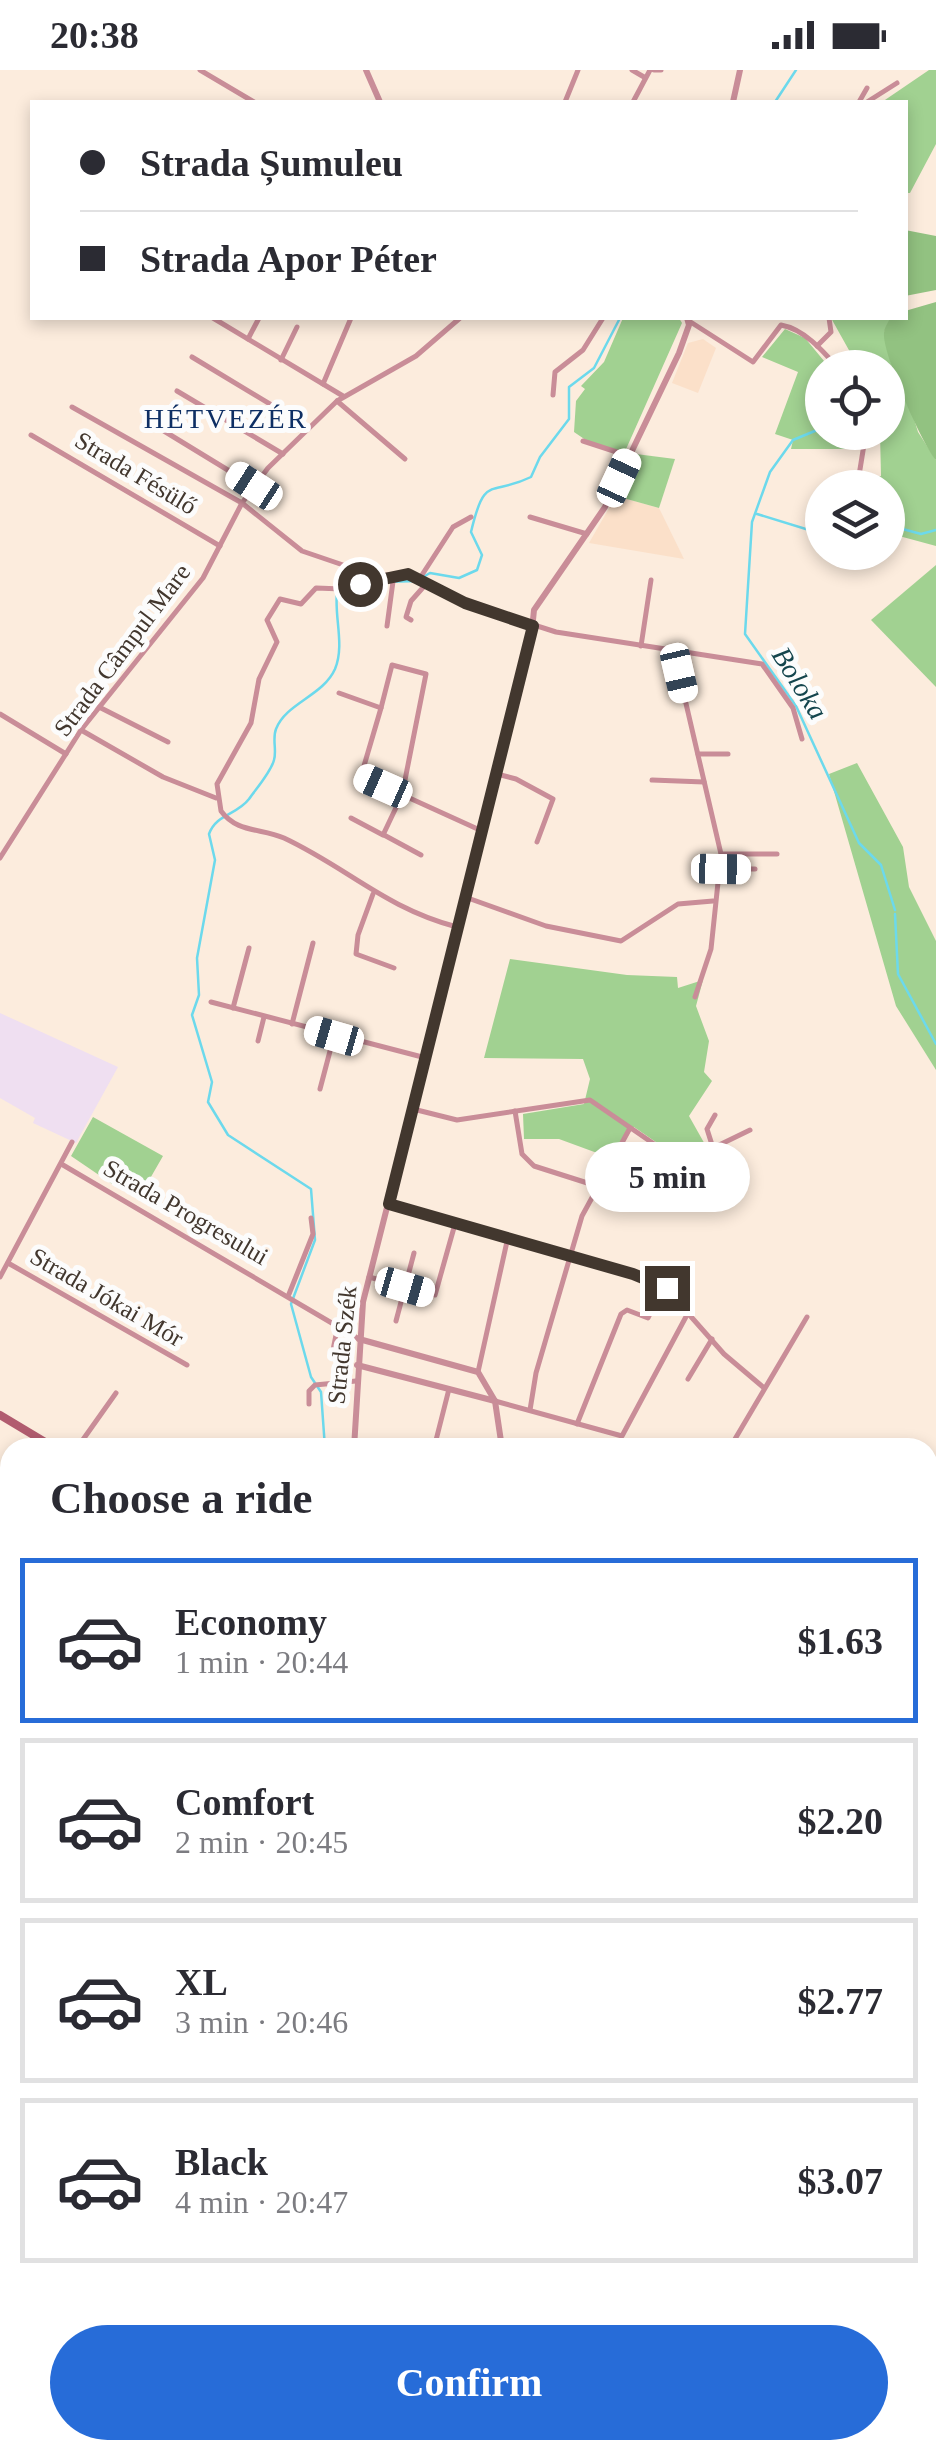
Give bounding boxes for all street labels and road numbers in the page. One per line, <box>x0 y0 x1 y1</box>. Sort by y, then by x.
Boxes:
street label: Strada Fésülő <box>70 426 202 520</box>
street label: Strada Câmpul Mare <box>49 559 195 741</box>
street label: Strada Progresului <box>99 1154 273 1270</box>
street label: Strada Jókai Mór <box>26 1242 189 1352</box>
street label: Strada Szék <box>322 1284 362 1405</box>

